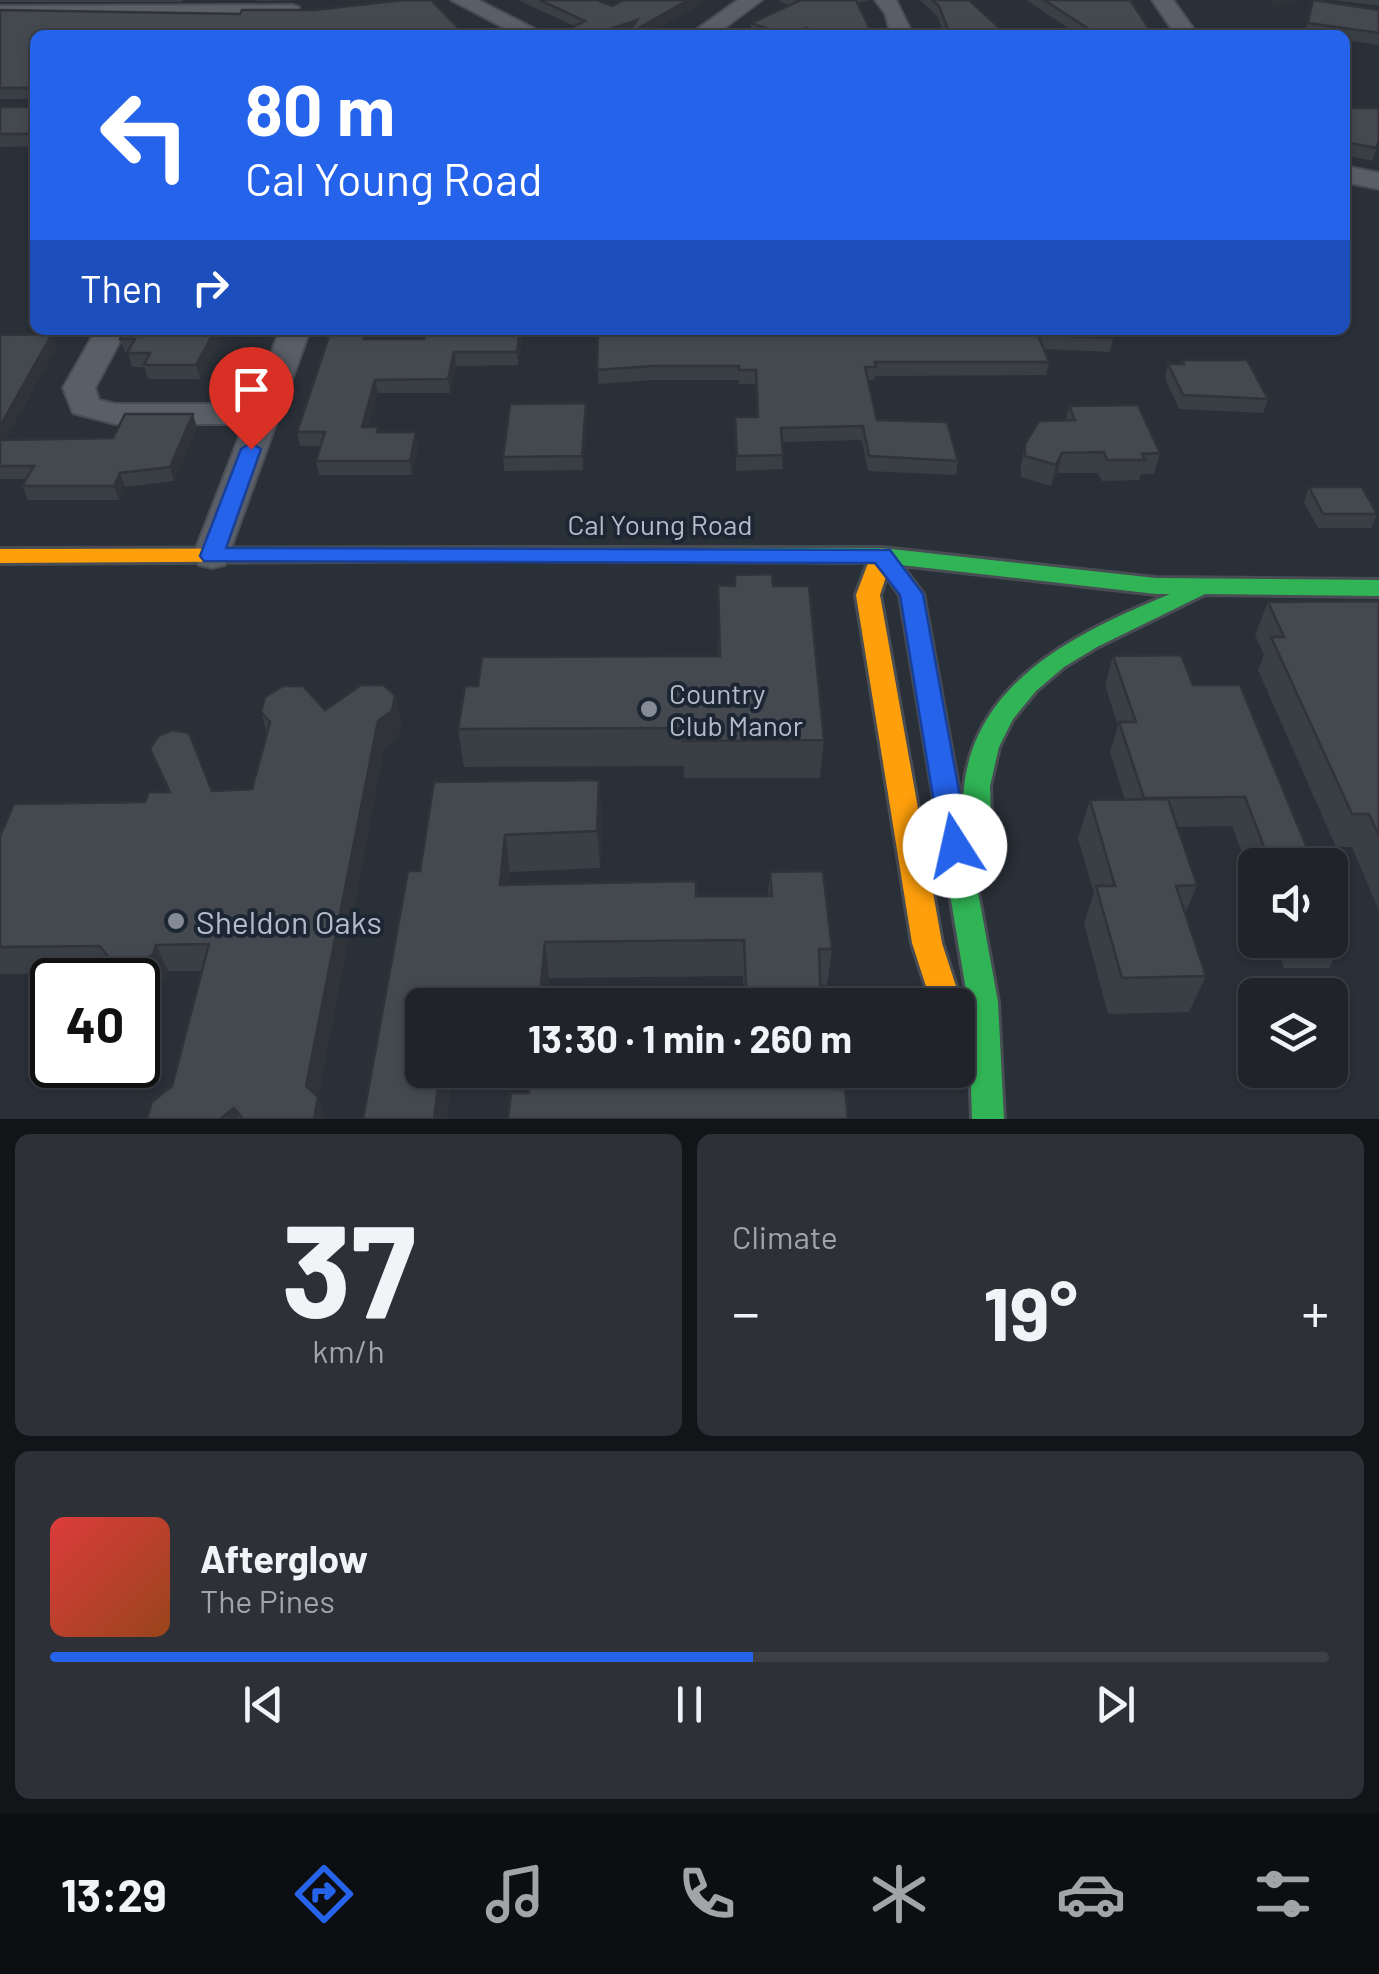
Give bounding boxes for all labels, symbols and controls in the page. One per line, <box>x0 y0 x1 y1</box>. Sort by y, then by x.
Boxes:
text: 80 m <box>245 66 395 150</box>
icon: left <box>80 70 210 200</box>
text: Cal Young Road <box>245 151 543 205</box>
icon: right <box>183 260 238 315</box>
text: Then <box>80 265 163 311</box>
pin <box>209 347 294 450</box>
icon: arrive <box>224 362 279 417</box>
street label: Cal Young Road <box>567 507 753 541</box>
place label: Country Club Manor <box>669 676 803 742</box>
marker: Country Club Manor <box>638 698 660 720</box>
position arrow <box>903 794 1007 898</box>
map controls <box>1238 848 1348 1088</box>
button: sound <box>1238 848 1348 958</box>
place label: Sheldon Oaks <box>196 902 382 940</box>
marker: Sheldon Oaks <box>165 910 187 932</box>
speed limit sign: 40 <box>30 958 160 1088</box>
button: layers <box>1238 978 1348 1088</box>
text: 13:30 · 1 min · 260 m <box>528 1015 852 1061</box>
text: 37 <box>281 1188 416 1344</box>
text: Climate <box>732 1217 838 1255</box>
text: 19° <box>983 1266 1078 1356</box>
text: − <box>732 1278 760 1344</box>
text: + <box>1301 1278 1329 1344</box>
text: km/h <box>312 1331 385 1369</box>
text: Afterglow <box>200 1535 368 1581</box>
text: The Pines <box>200 1581 335 1619</box>
icon: previous <box>236 1677 291 1732</box>
icon: pause <box>662 1677 717 1732</box>
icon: next <box>1088 1677 1143 1732</box>
icon: directions <box>289 1859 359 1929</box>
icon: music <box>480 1859 550 1929</box>
icon: phone <box>672 1859 742 1929</box>
icon: climate <box>864 1859 934 1929</box>
icon: car <box>1056 1859 1126 1929</box>
icon: filters <box>1248 1859 1318 1929</box>
text: 13:29 <box>61 1867 167 1921</box>

